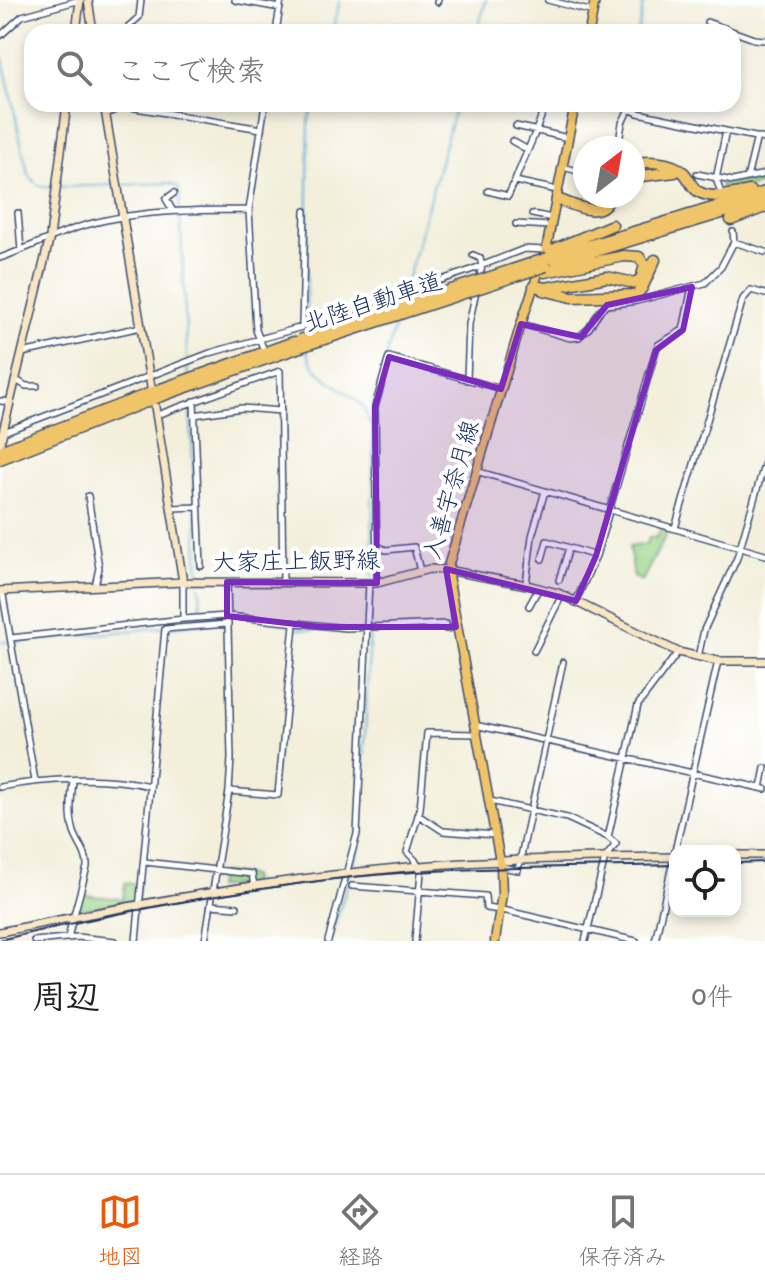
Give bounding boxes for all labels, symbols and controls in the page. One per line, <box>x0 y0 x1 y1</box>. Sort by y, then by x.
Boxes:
search box <box>24 24 741 112</box>
icon: search <box>52 46 96 90</box>
text: ここで検索 <box>116 52 266 89</box>
north arrow <box>573 136 645 208</box>
street label: 北陸自動車道 <box>300 265 446 338</box>
street label: 入善宇奈月線 <box>417 417 484 563</box>
street label: 大家庄上飯野線 <box>212 545 380 576</box>
map controls <box>669 845 741 917</box>
button: locate <box>669 845 741 917</box>
text: 周辺 <box>32 976 100 1017</box>
text: 0件 <box>691 980 733 1012</box>
tab: 地図 <box>98 1190 142 1270</box>
tab: 経路 <box>338 1190 383 1270</box>
tab: 保存済み <box>579 1190 667 1270</box>

